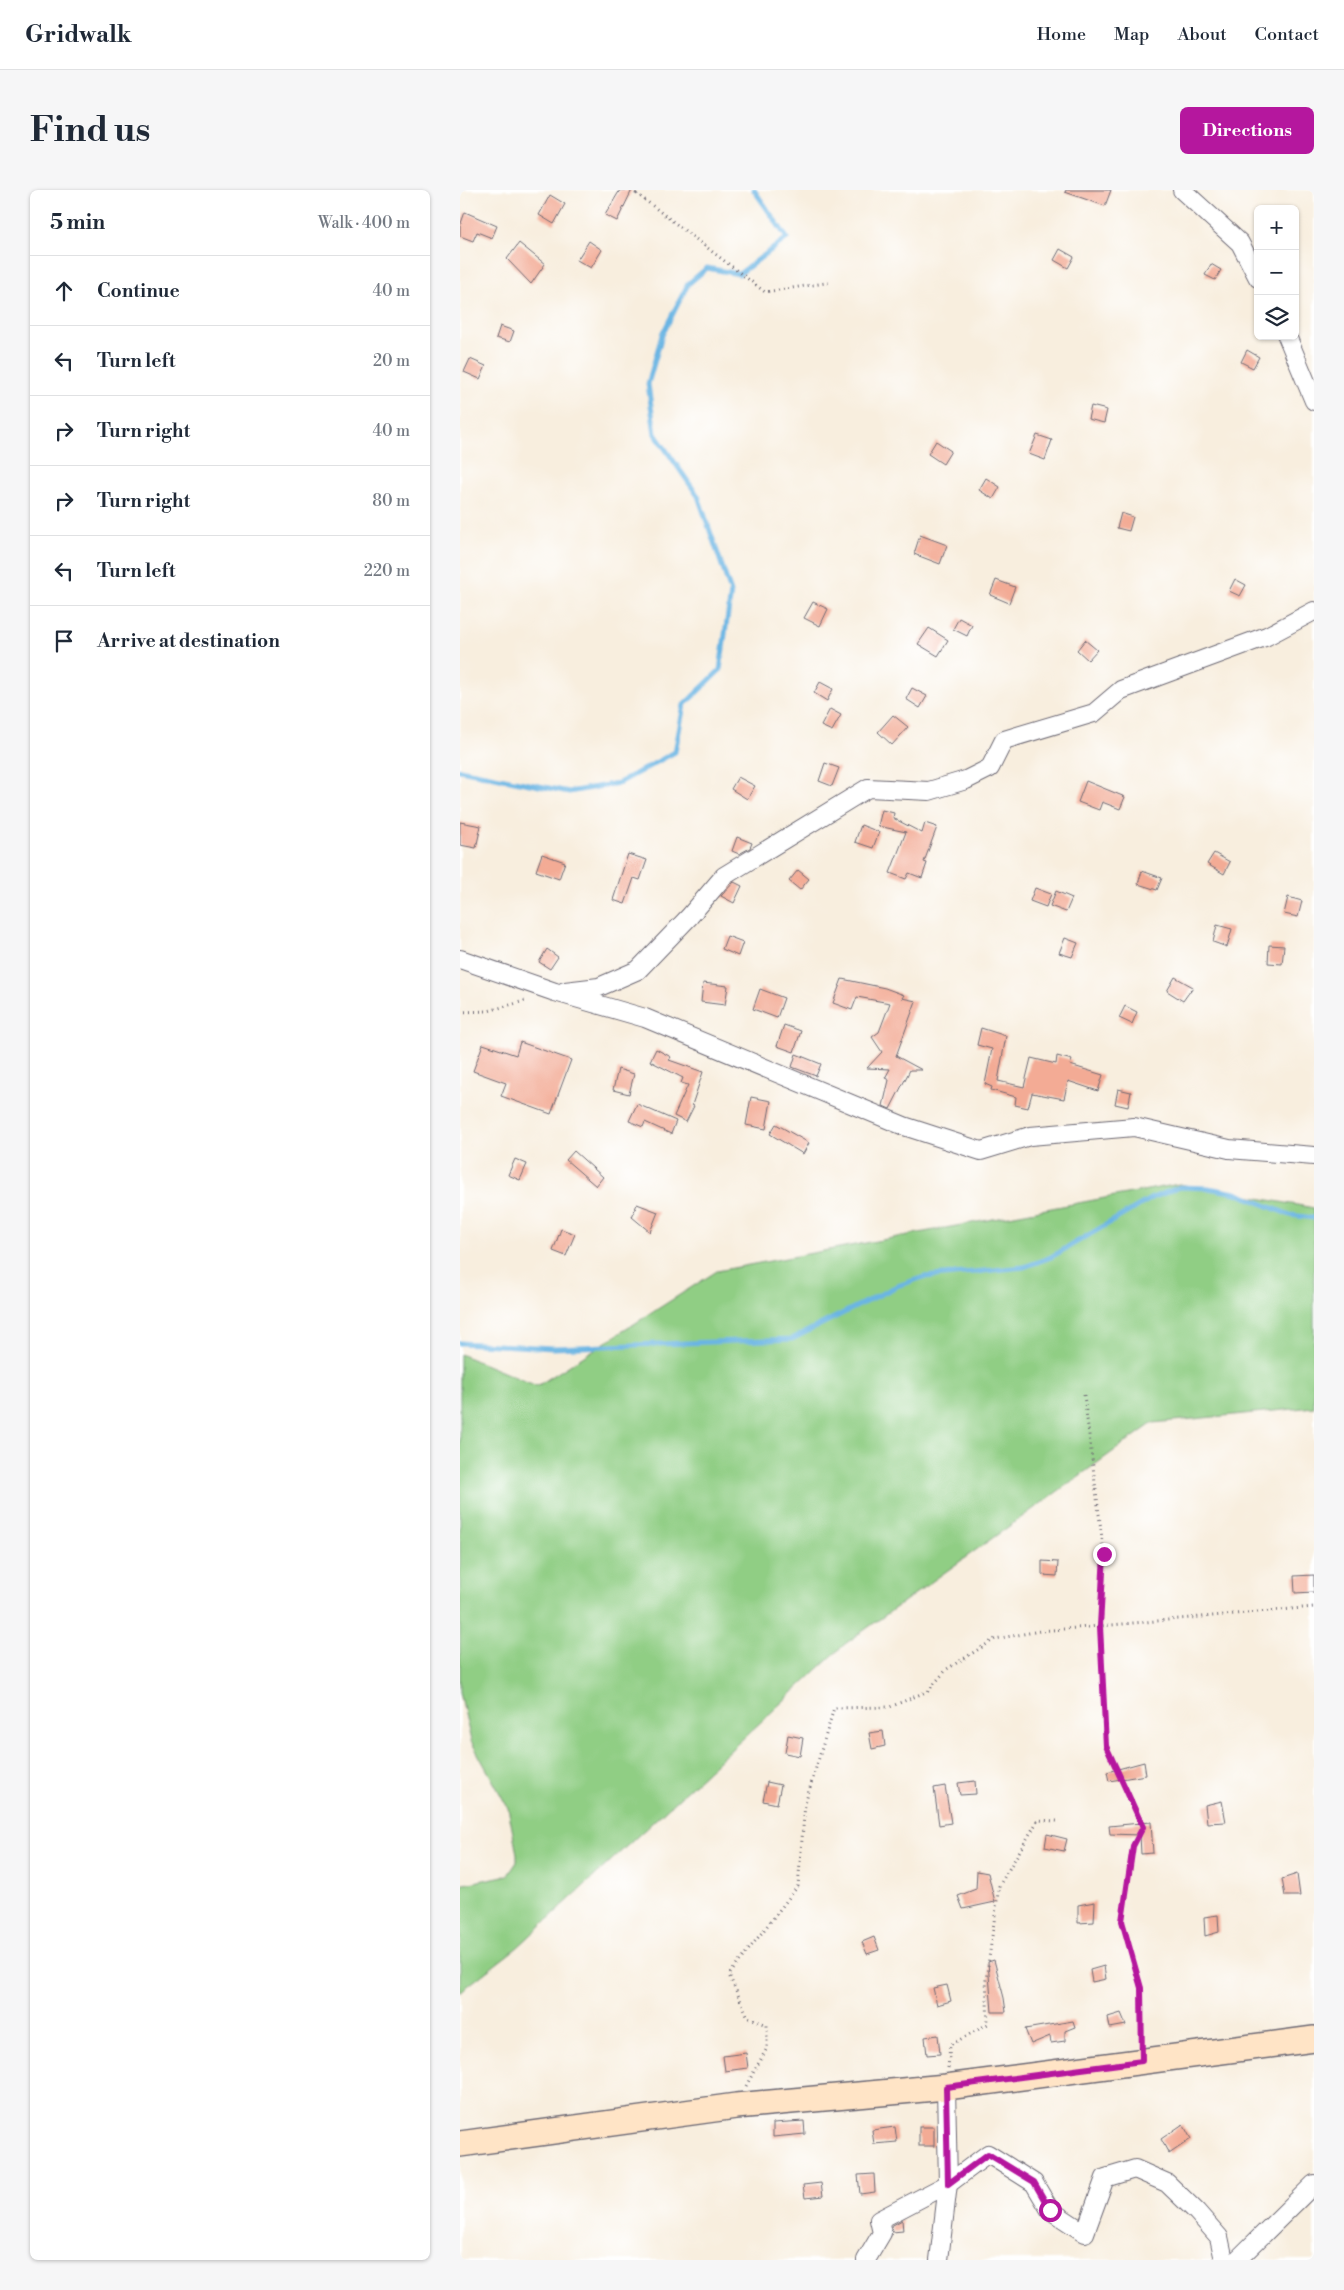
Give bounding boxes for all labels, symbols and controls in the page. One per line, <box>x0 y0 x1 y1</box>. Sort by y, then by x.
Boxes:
text: Gridwalk <box>25 20 132 50</box>
text: Home <box>1037 23 1086 46</box>
text: Map <box>1114 23 1150 46</box>
text: About <box>1178 23 1227 46</box>
text: Contact <box>1255 23 1319 46</box>
button: Directions <box>1180 107 1314 154</box>
text: Find us <box>30 109 150 152</box>
map controls <box>1254 205 1299 340</box>
button: + <box>1254 205 1299 250</box>
text: 5 min <box>50 210 105 236</box>
text: Walk · 400 m <box>318 213 410 233</box>
button: − <box>1254 250 1299 295</box>
icon: ahead <box>50 277 78 305</box>
text: Continue <box>97 279 180 303</box>
text: 40 m <box>373 281 410 301</box>
button: layers <box>1254 295 1299 340</box>
icon: left <box>50 347 78 375</box>
text: Turn left <box>97 349 176 373</box>
text: 20 m <box>373 351 410 371</box>
icon: right <box>50 417 78 445</box>
text: Turn right <box>97 419 190 443</box>
text: 40 m <box>373 421 410 441</box>
icon: right <box>50 487 78 515</box>
text: Turn right <box>97 489 190 513</box>
text: 80 m <box>372 491 410 511</box>
icon: left <box>50 557 78 585</box>
text: Turn left <box>97 559 176 583</box>
text: 220 m <box>364 561 410 581</box>
icon: arrive <box>50 627 78 655</box>
text: Arrive at destination <box>97 629 280 653</box>
route end <box>1093 1543 1116 1566</box>
route start <box>1039 2199 1062 2222</box>

